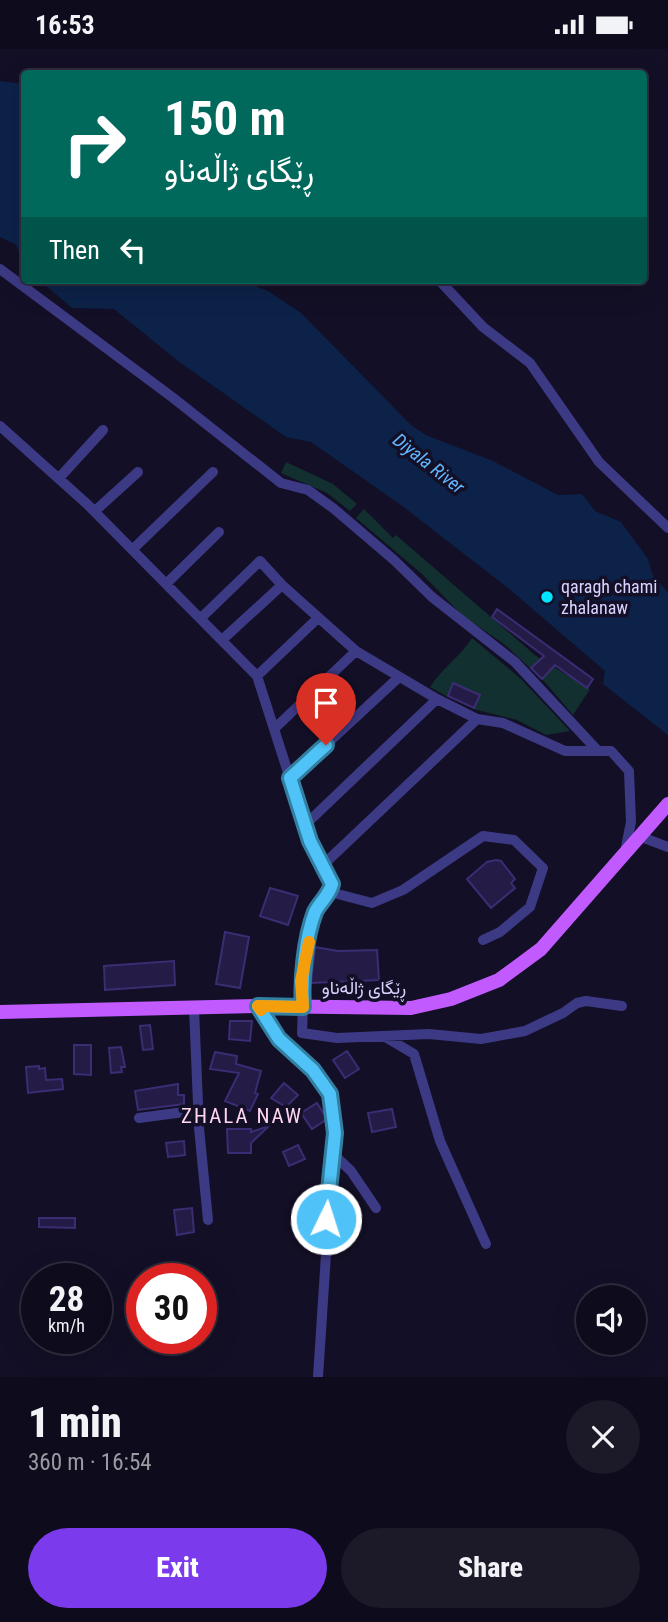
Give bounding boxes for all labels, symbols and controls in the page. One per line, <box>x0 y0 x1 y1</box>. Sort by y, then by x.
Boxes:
text: 16:53 <box>35 10 95 40</box>
text: 150 m <box>164 90 286 147</box>
icon: right <box>49 98 140 189</box>
text: ڕێگای ژاڵەناو <box>164 152 314 190</box>
icon: left <box>114 231 152 269</box>
text: Then <box>49 235 100 265</box>
water label: Diyala River <box>388 428 469 499</box>
place label: qaragh chami zhalanaw <box>561 576 657 618</box>
marker: qaragh chami zhalanaw <box>539 589 555 605</box>
pin <box>296 673 356 745</box>
icon: arrive <box>307 684 345 722</box>
street label: ڕێگای ژاڵەناو <box>322 977 406 1002</box>
district label: ZHALA NAW <box>181 1104 303 1128</box>
position arrow <box>289 1182 363 1256</box>
speed limit sign: 30 <box>126 1263 217 1354</box>
text: 28 <box>49 1279 84 1320</box>
map controls <box>576 1285 646 1355</box>
button: sound <box>576 1285 646 1355</box>
text: km/h <box>48 1315 85 1336</box>
text: 1 min <box>28 1398 122 1447</box>
button: close <box>566 1400 640 1474</box>
text: 360 m · 16:54 <box>28 1449 152 1476</box>
button: Exit <box>28 1528 327 1608</box>
button: Share <box>341 1528 640 1608</box>

